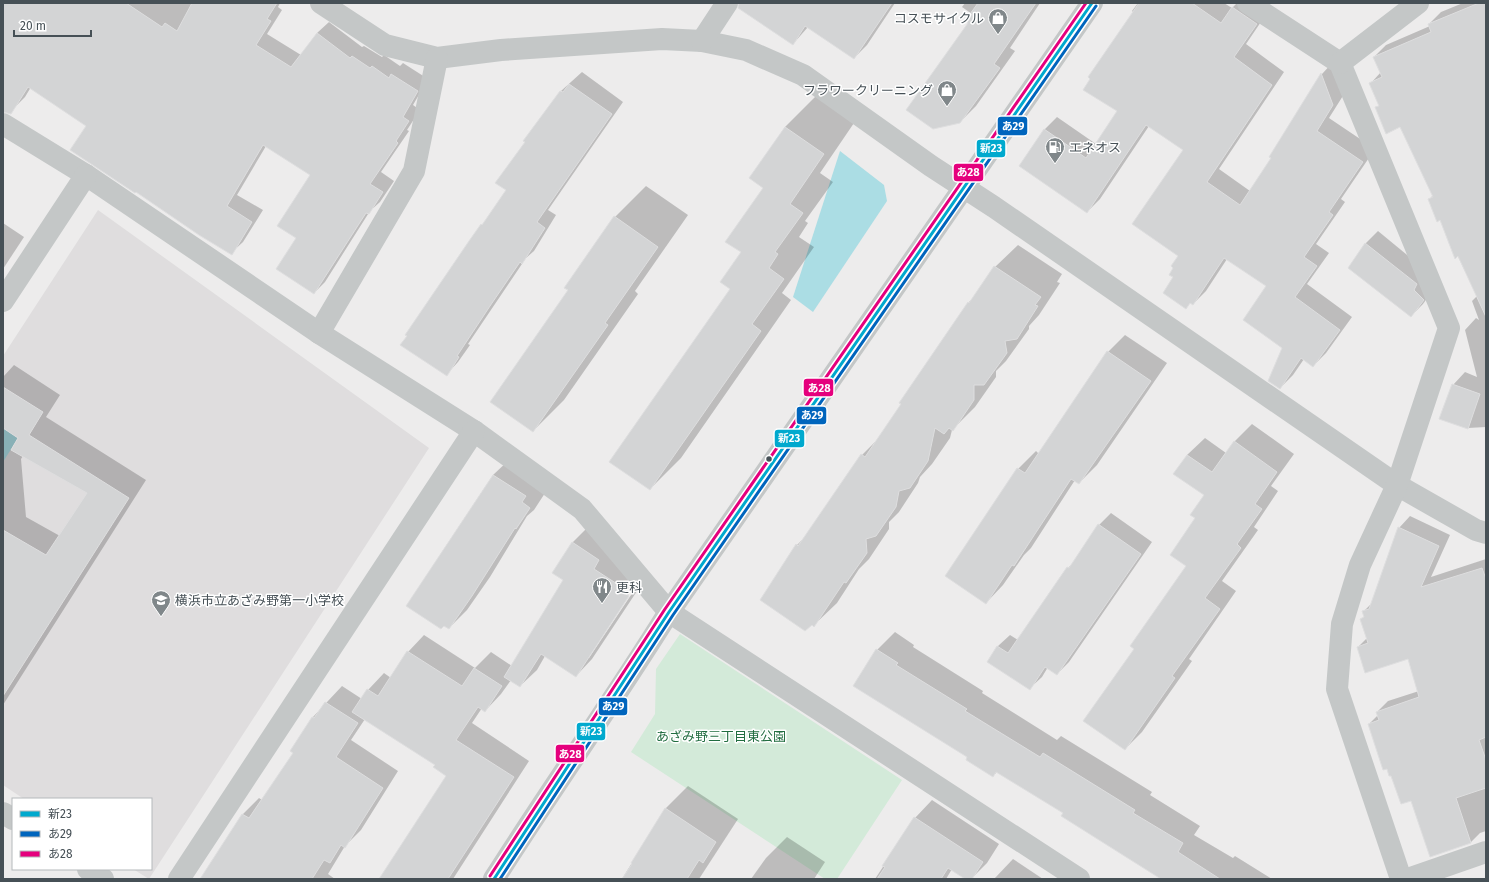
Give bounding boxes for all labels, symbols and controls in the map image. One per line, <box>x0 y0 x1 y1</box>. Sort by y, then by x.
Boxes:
shop icon: コスモサイクル <box>987 7 1009 35</box>
place label: コスモサイクル <box>894 11 984 26</box>
scale bar <box>14 12 91 38</box>
text: 20 m <box>20 19 46 33</box>
shop icon: フラワークリーニング <box>936 79 958 107</box>
place label: フラワークリーニング <box>803 83 933 98</box>
line badge: あ29 <box>997 116 1028 136</box>
text: あ29 <box>1002 120 1024 133</box>
fuel station icon: エネオス <box>1044 136 1066 164</box>
line badge: 新23 <box>976 139 1006 158</box>
place label: エネオス <box>1069 140 1121 155</box>
text: 新23 <box>980 142 1002 155</box>
line badge: あ28 <box>953 163 984 182</box>
text: あ28 <box>956 166 980 179</box>
line badge: あ28 <box>803 378 834 397</box>
text: あ28 <box>807 382 831 395</box>
line badge: あ29 <box>796 406 827 425</box>
text: あ29 <box>801 409 823 422</box>
line badge: 新23 <box>774 429 805 448</box>
text: 新23 <box>778 432 800 445</box>
unlabelled marker <box>764 454 774 464</box>
restaurant icon: 更科 <box>591 576 613 604</box>
place label: 更科 <box>616 580 642 595</box>
school or university icon: 横浜市立あざみ野第一小学校 <box>150 589 172 617</box>
place label: 横浜市立あざみ野第一小学校 <box>175 593 344 608</box>
line badge: あ29 <box>598 697 628 716</box>
text: あ29 <box>602 700 624 713</box>
line badge: 新23 <box>576 722 606 741</box>
text: 新23 <box>580 725 602 738</box>
park label: あざみ野三丁目東公園 <box>656 729 786 744</box>
line badge: あ28 <box>555 744 585 763</box>
text: あ28 <box>558 748 582 761</box>
legend <box>12 798 152 870</box>
text: 新23 <box>48 807 72 821</box>
text: あ29 <box>48 827 72 841</box>
text: あ28 <box>48 847 73 861</box>

